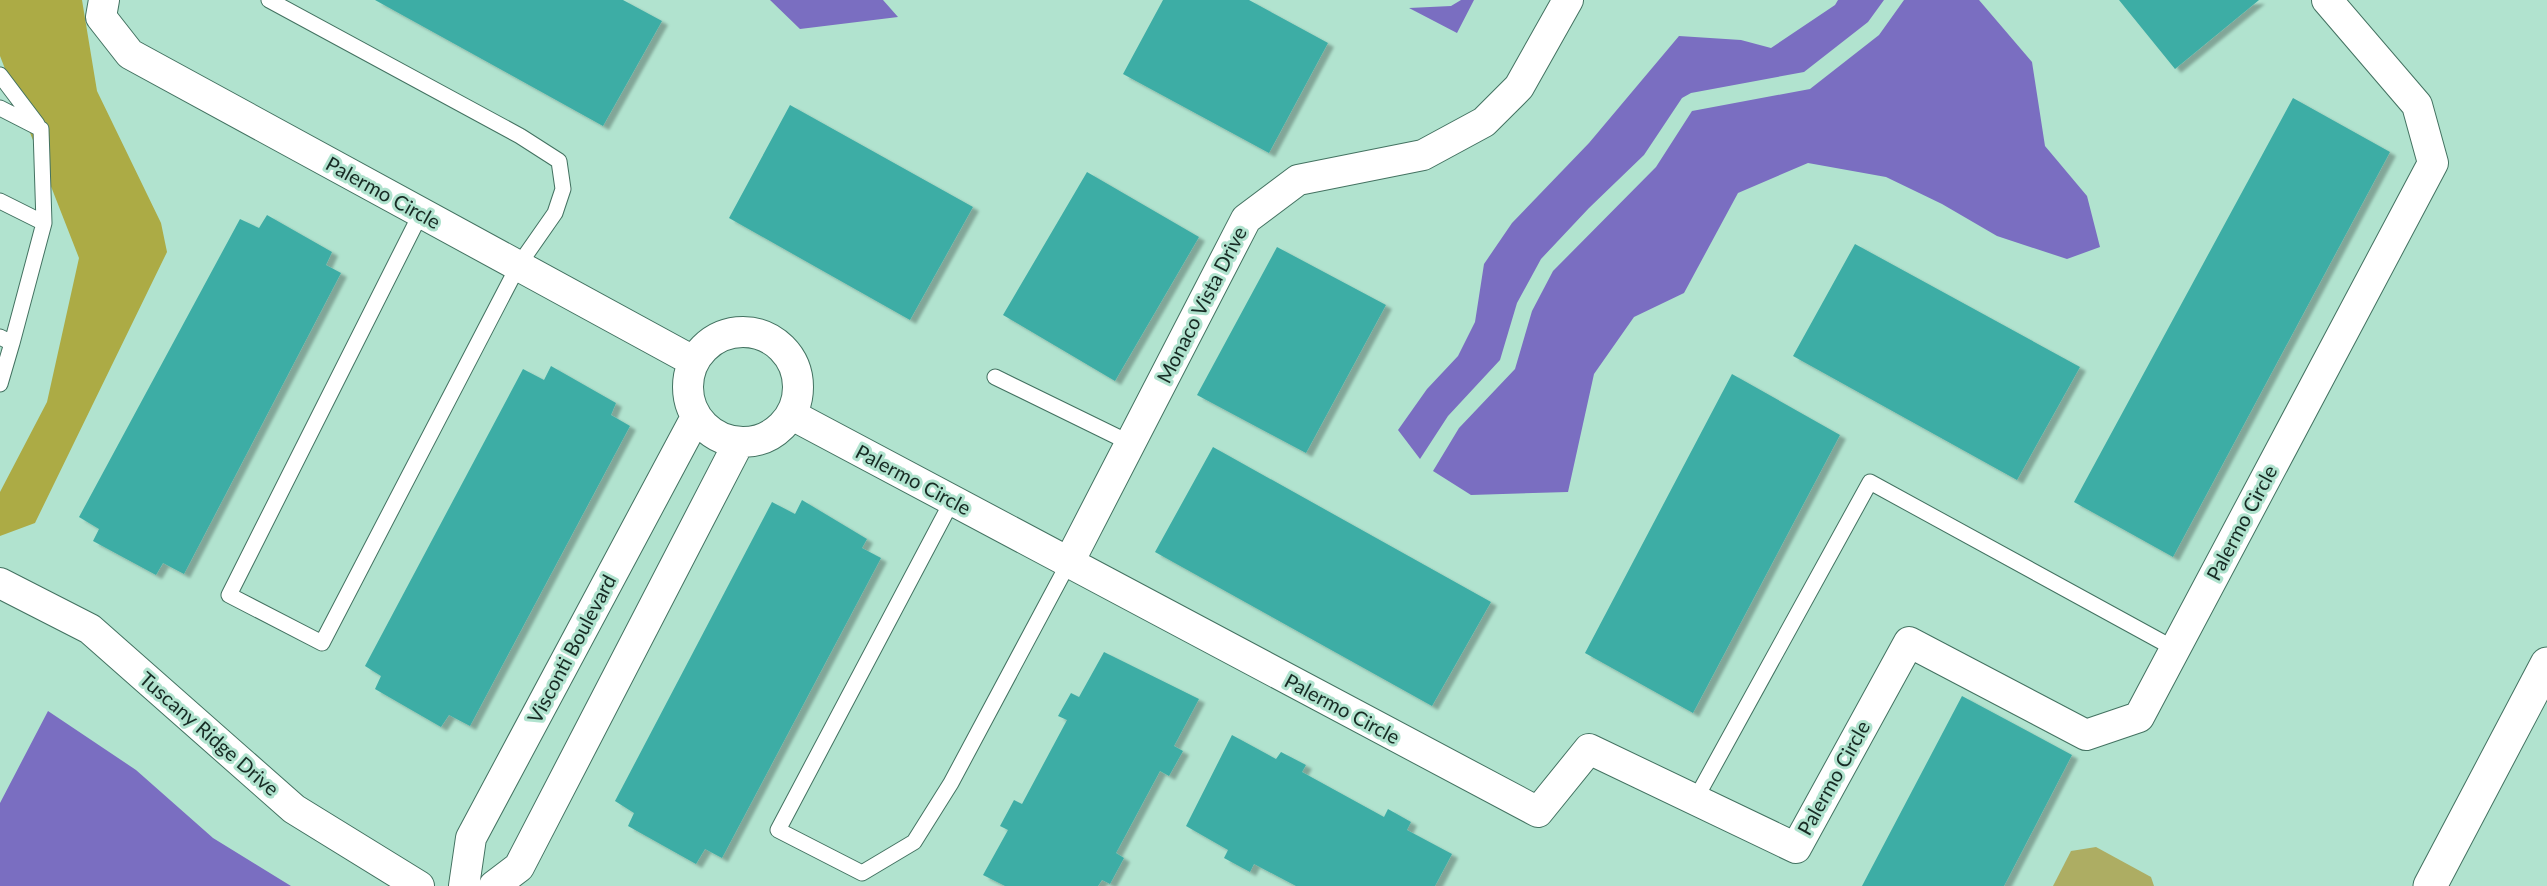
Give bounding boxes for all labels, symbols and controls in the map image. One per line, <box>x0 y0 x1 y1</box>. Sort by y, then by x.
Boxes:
street label: Palermo Circle <box>322 151 445 233</box>
street label: Monaco Vista Drive <box>1151 222 1251 387</box>
street label: Palermo Circle <box>852 439 975 520</box>
street label: Palermo Circle <box>2201 461 2282 584</box>
street label: Visconti Boulevard <box>522 570 620 727</box>
street label: Tuscany Ridge Drive <box>135 666 284 800</box>
street label: Palermo Circle <box>1281 668 1404 749</box>
street label: Palermo Circle <box>1792 716 1874 839</box>

